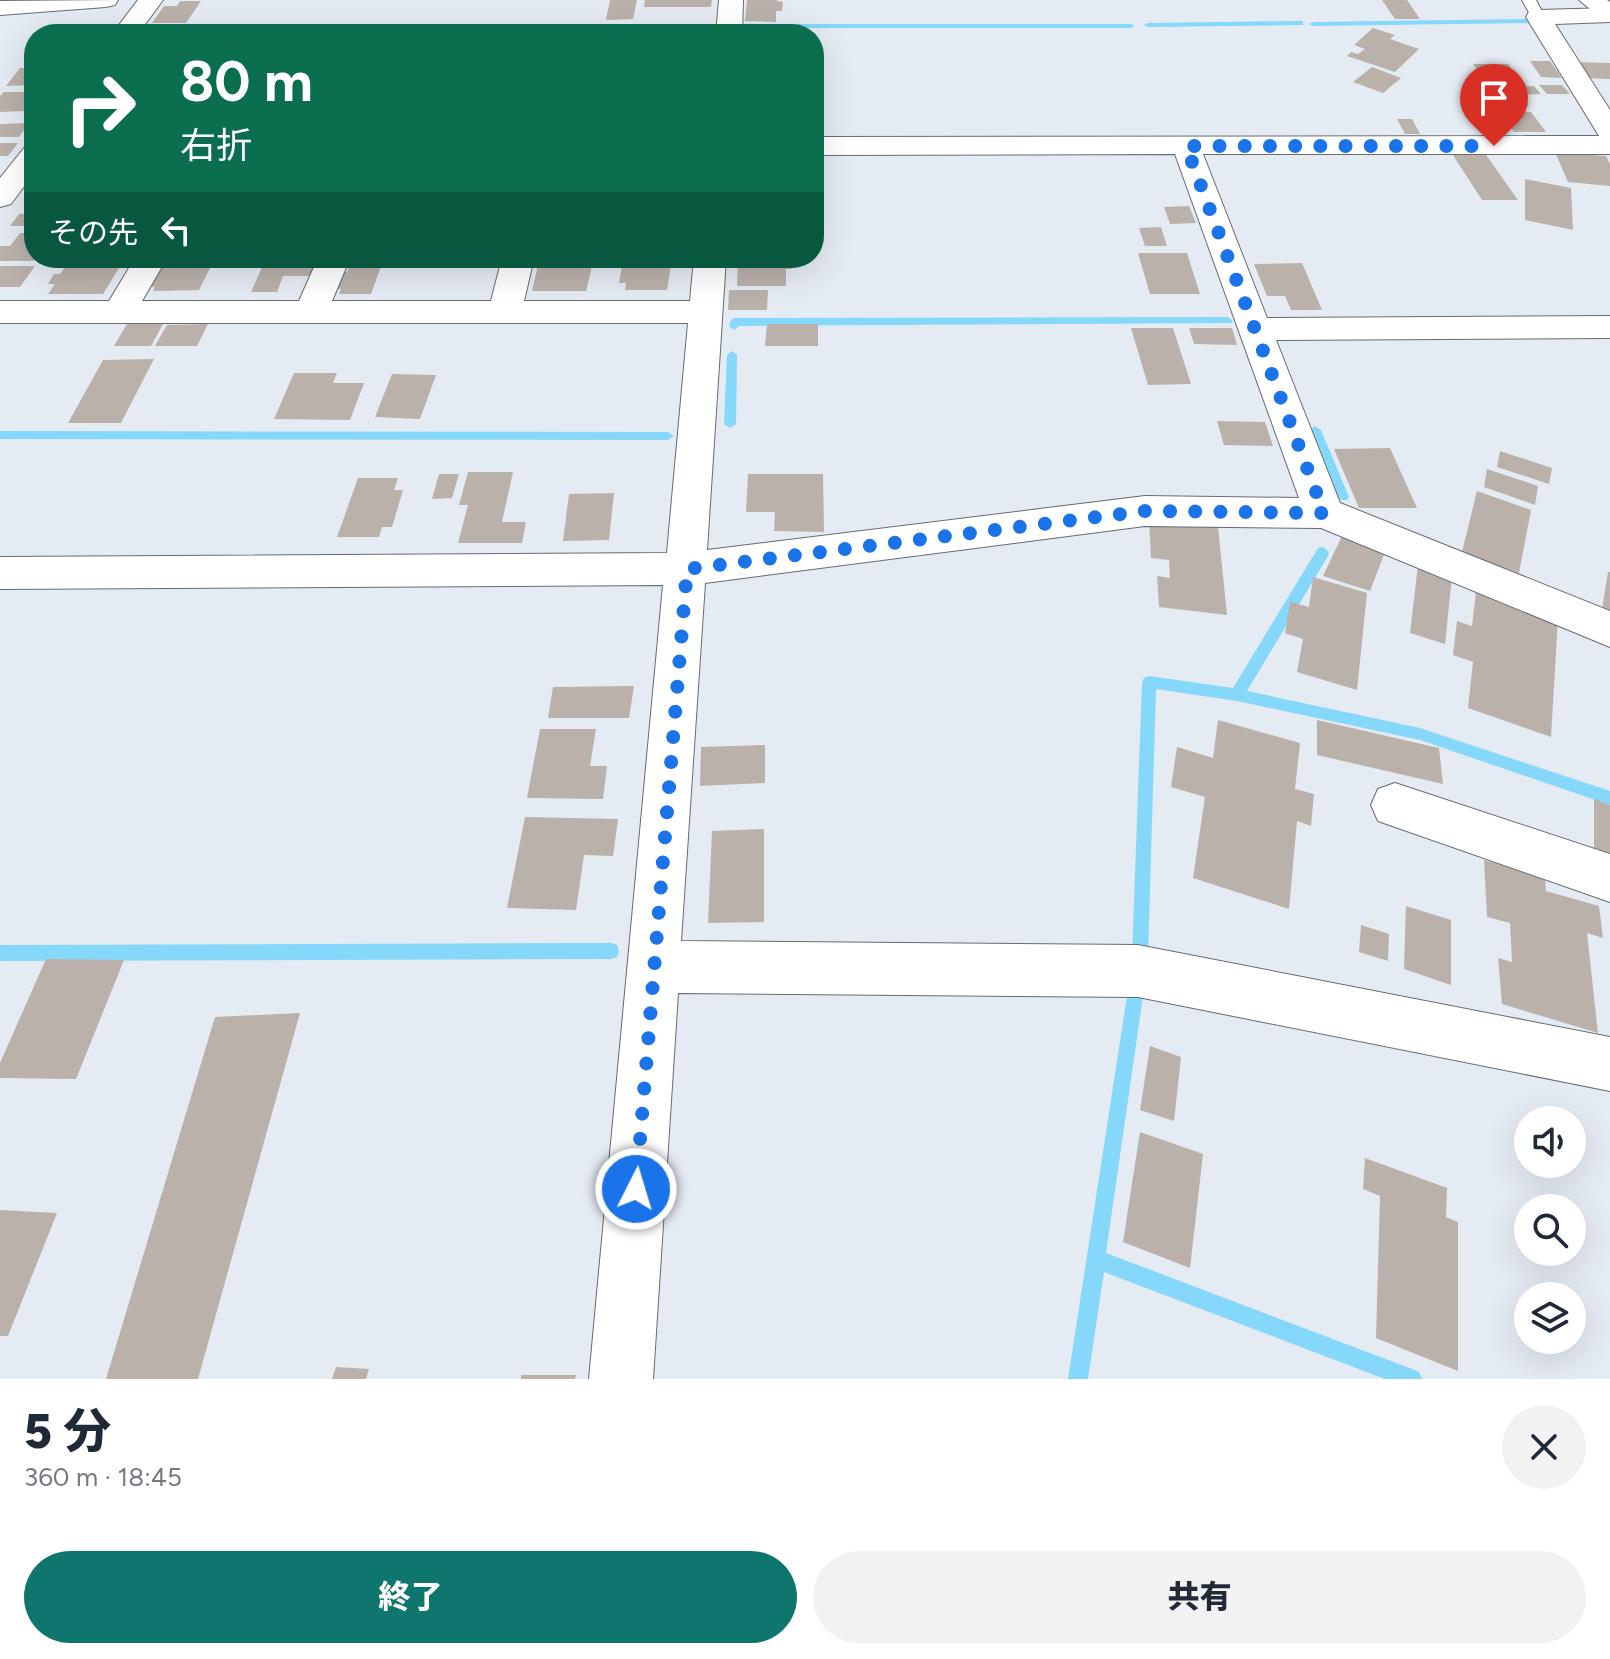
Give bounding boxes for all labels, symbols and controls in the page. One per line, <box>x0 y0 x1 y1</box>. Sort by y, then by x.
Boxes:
text: 80 m <box>180 48 313 115</box>
icon: right <box>48 56 152 160</box>
pin <box>1460 64 1528 146</box>
icon: arrive <box>1472 76 1516 120</box>
text: 右折 <box>180 124 252 167</box>
icon: left <box>154 208 198 252</box>
text: その先 <box>48 214 138 251</box>
map controls <box>1514 1106 1586 1354</box>
button: sound <box>1514 1106 1586 1178</box>
position arrow <box>594 1147 678 1231</box>
button: search <box>1514 1194 1586 1266</box>
button: layers <box>1514 1282 1586 1354</box>
text: 5 分 <box>24 1402 111 1460</box>
button: close <box>1502 1405 1586 1489</box>
text: 360 m · 18:45 <box>24 1461 182 1493</box>
button: 終了 <box>24 1551 797 1643</box>
button: 共有 <box>813 1551 1586 1643</box>

